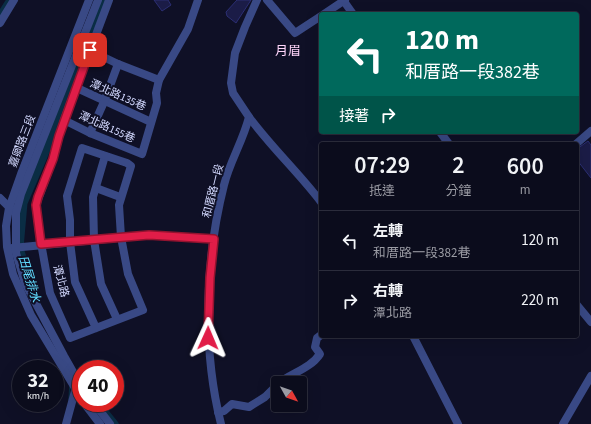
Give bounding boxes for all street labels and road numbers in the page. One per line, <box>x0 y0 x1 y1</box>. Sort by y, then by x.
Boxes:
street label: 潭北路135巷 <box>87 76 149 114</box>
street label: 潭北路155巷 <box>76 108 138 146</box>
street label: 嘉卿路三段 <box>5 113 39 169</box>
street label: 和厝路一段 <box>199 163 227 219</box>
street label: 潭北路 <box>49 263 73 299</box>

